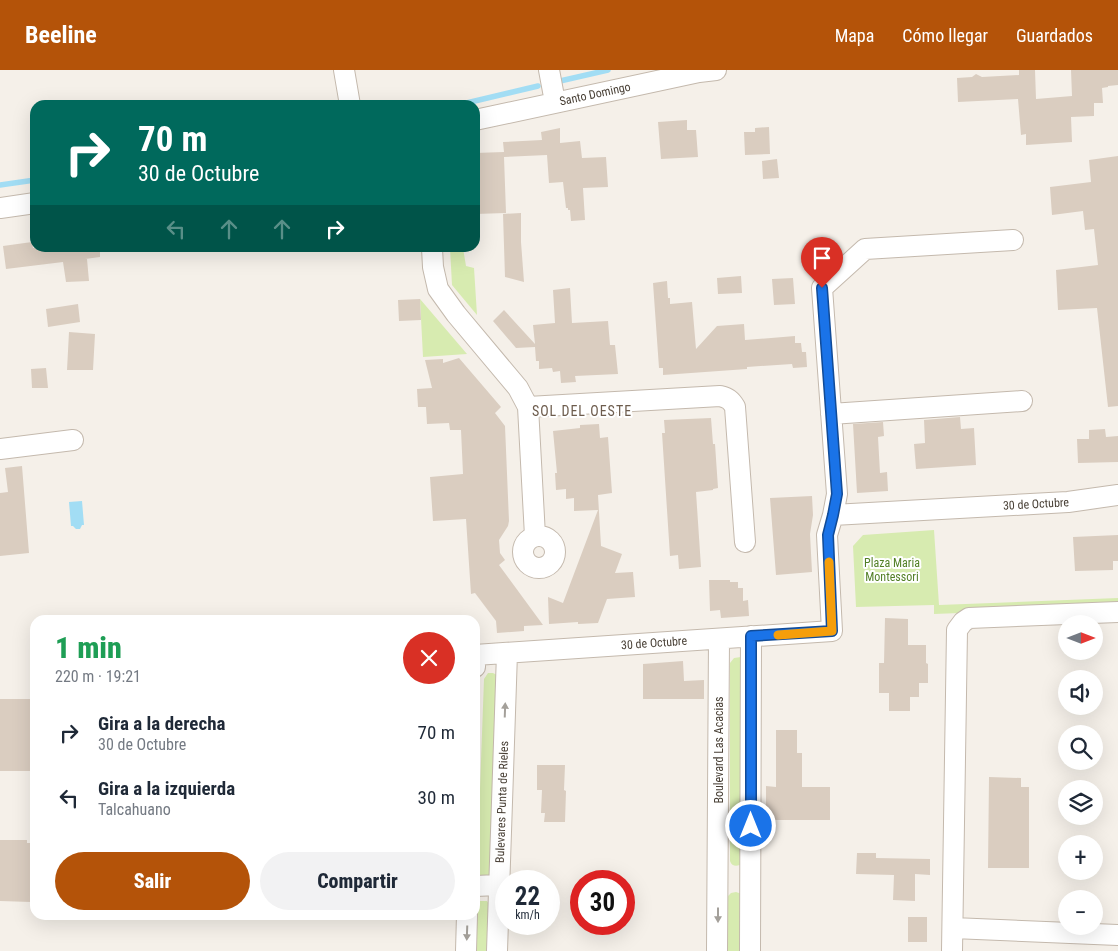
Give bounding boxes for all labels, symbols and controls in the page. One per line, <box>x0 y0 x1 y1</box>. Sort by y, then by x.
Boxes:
text: Beeline <box>25 21 97 49</box>
text: Mapa <box>835 25 874 46</box>
text: Cómo llegar <box>902 25 988 46</box>
text: Guardados <box>1016 25 1093 46</box>
street label: Santo Domingo <box>558 80 632 108</box>
text: 70 m <box>138 119 207 160</box>
icon: right <box>55 120 120 185</box>
text: 30 de Octubre <box>138 161 259 186</box>
icon: left <box>162 215 190 243</box>
icon: ahead <box>215 215 243 243</box>
icon: ahead <box>268 215 296 243</box>
icon: right <box>321 215 349 243</box>
pin <box>801 237 843 288</box>
icon: arrive <box>808 244 836 272</box>
district label: SOL DEL OESTE <box>532 403 632 419</box>
street label: 30 de Octubre <box>1003 495 1070 513</box>
park label: Plaza Maria Montessori <box>864 556 920 584</box>
north arrow <box>1058 615 1102 660</box>
map controls <box>1058 615 1103 935</box>
text: 1 min <box>55 630 122 665</box>
button: close <box>403 632 455 684</box>
street label: 30 de Octubre <box>621 634 688 652</box>
text: 220 m · 19:21 <box>55 667 141 686</box>
button: sound <box>1058 670 1103 715</box>
street label: Boulevard Las Acacias <box>712 696 726 804</box>
one-way arrow <box>501 702 509 718</box>
text: Gira a la derecha <box>98 712 225 735</box>
icon: right <box>55 719 83 747</box>
text: 70 m <box>418 721 455 744</box>
button: search <box>1058 725 1103 770</box>
text: 30 de Octubre <box>98 735 186 754</box>
street label: Bulevares Punta de Rieles <box>493 741 511 863</box>
text: Gira a la izquierda <box>98 777 235 800</box>
button: layers <box>1058 780 1103 825</box>
icon: left <box>55 784 83 812</box>
text: 30 m <box>418 786 455 809</box>
position arrow <box>724 799 776 851</box>
text: Talcahuano <box>98 800 171 819</box>
button: + <box>1058 835 1103 880</box>
button: Salir <box>55 852 250 910</box>
button: Compartir <box>260 852 455 910</box>
speed limit sign: 30 <box>570 870 635 935</box>
text: 22 <box>515 882 540 911</box>
button: − <box>1058 890 1103 935</box>
one-way arrow <box>714 907 722 923</box>
text: km/h <box>515 908 540 922</box>
one-way arrow <box>463 925 471 941</box>

